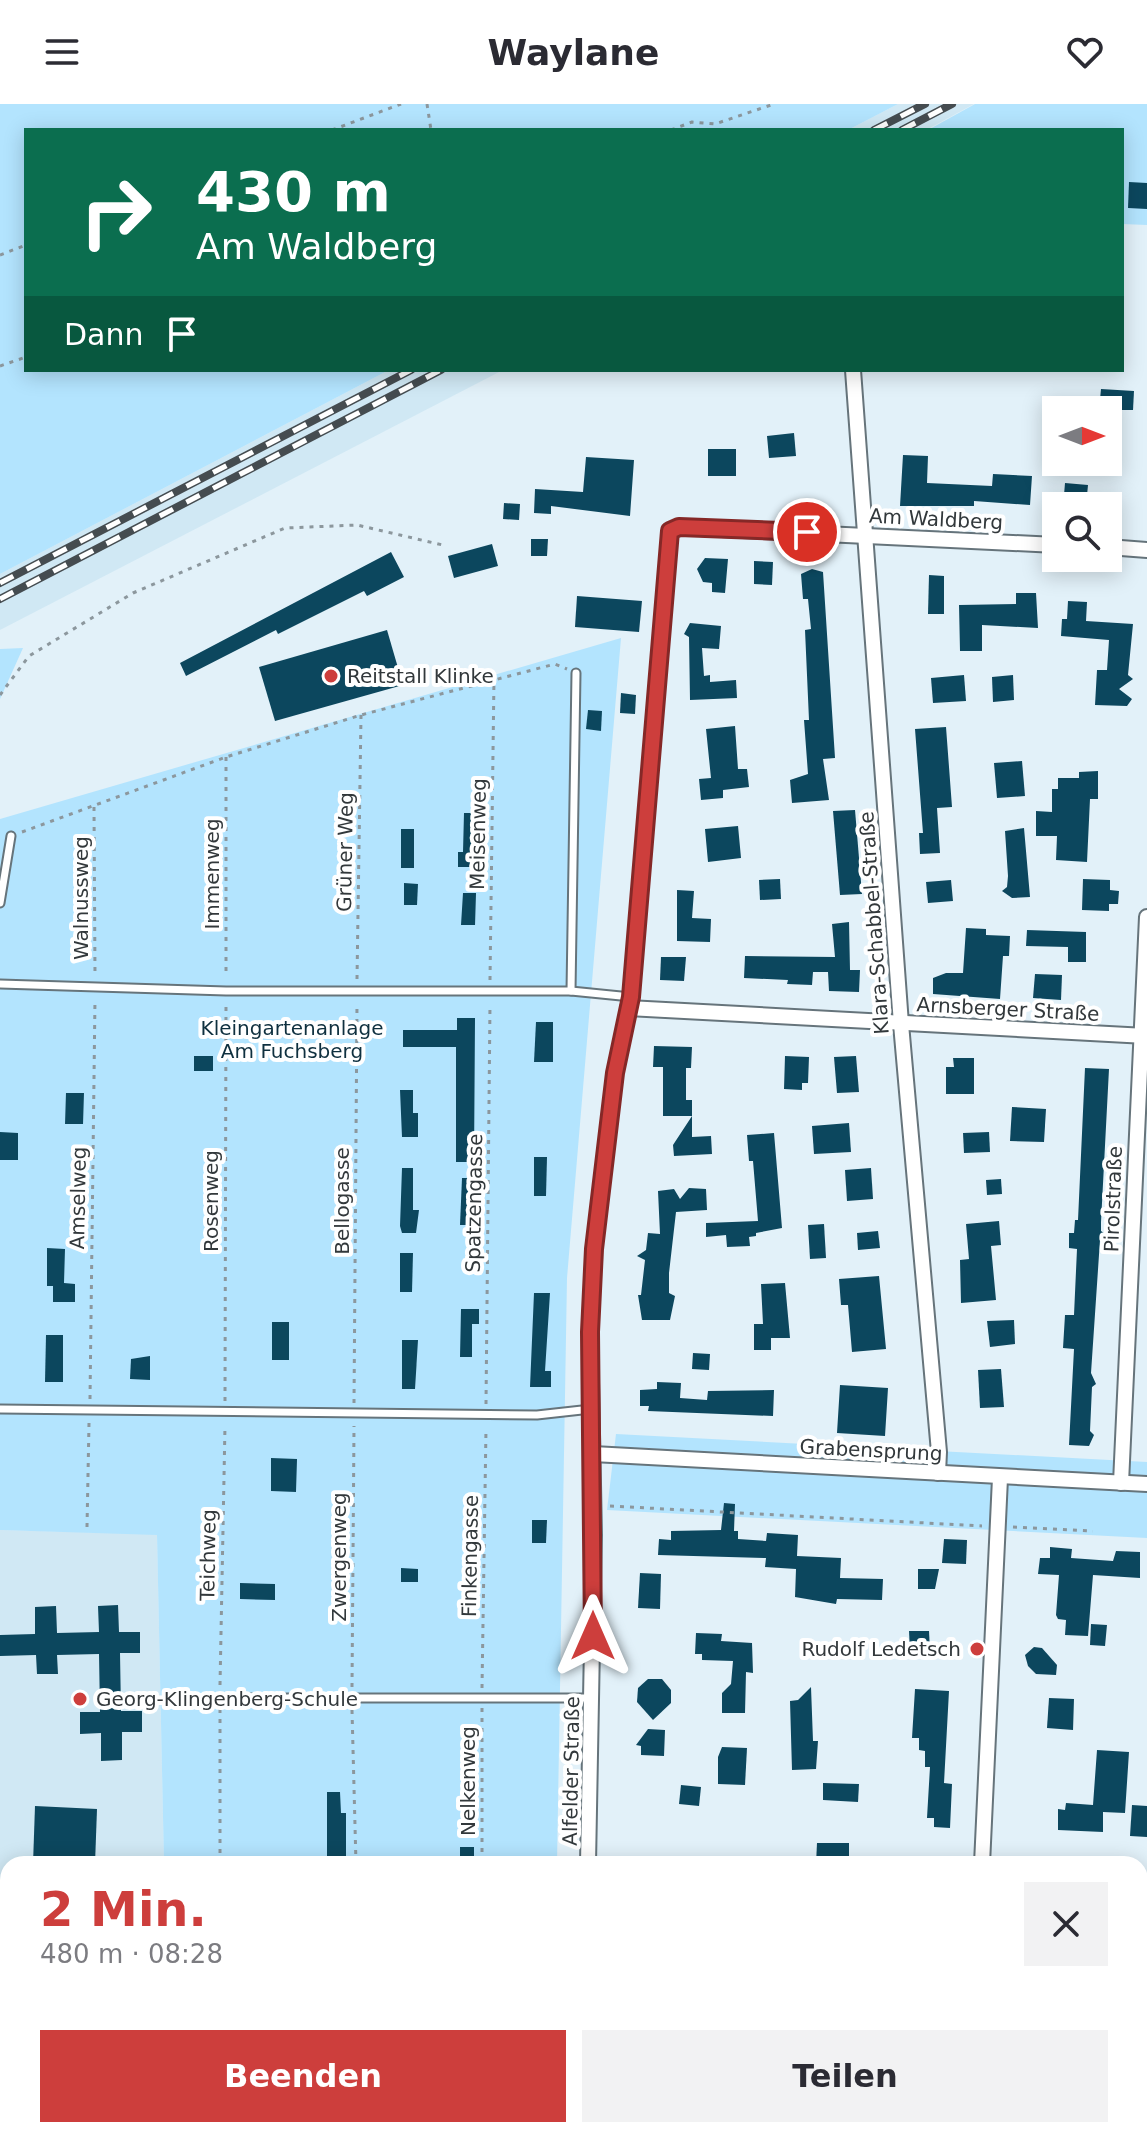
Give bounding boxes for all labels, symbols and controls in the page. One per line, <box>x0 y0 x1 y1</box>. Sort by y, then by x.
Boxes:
icon: menu <box>40 30 84 74</box>
icon: heart <box>1063 30 1107 74</box>
text: Waylane <box>488 32 659 73</box>
text: 430 m <box>196 159 391 224</box>
icon: right <box>64 160 168 264</box>
text: Am Waldberg <box>196 226 437 267</box>
icon: arrive <box>160 312 204 356</box>
text: Dann <box>64 317 144 352</box>
north arrow <box>1042 396 1122 476</box>
map controls <box>1042 396 1122 572</box>
button: search <box>1042 492 1122 572</box>
pin <box>773 498 841 566</box>
street label: Am Waldberg <box>868 504 1004 534</box>
icon: arrive <box>785 510 829 554</box>
place label: Reitstall Klinke <box>347 664 494 688</box>
marker: Reitstall Klinke <box>322 667 340 685</box>
street label: Meisenweg <box>465 778 491 890</box>
street label: Grüner Weg <box>332 792 358 912</box>
street label: Klara-Schabbel-Straße <box>854 811 894 1035</box>
street label: Immenweg <box>200 818 224 930</box>
street label: Walnussweg <box>69 836 93 960</box>
street label: Arnsberger Straße <box>916 992 1100 1026</box>
park label: Kleingartenanlage Am Fuchsberg <box>201 1016 383 1063</box>
street label: Spatzengasse <box>461 1133 487 1273</box>
street label: Pirolstraße <box>1099 1145 1127 1253</box>
street label: Amselweg <box>65 1146 91 1250</box>
street label: Bellogasse <box>330 1147 354 1255</box>
street label: Rosenweg <box>199 1150 223 1252</box>
street label: Grabensprung <box>799 1434 943 1466</box>
street label: Zwergenweg <box>327 1492 351 1622</box>
street label: Finkengasse <box>457 1495 483 1617</box>
street label: Teichweg <box>195 1509 221 1602</box>
position arrow <box>551 1594 635 1678</box>
place label: Rudolf Ledetsch <box>801 1637 961 1661</box>
marker: Rudolf Ledetsch <box>968 1640 986 1658</box>
place label: Georg-Klingenberg-Schule <box>96 1687 358 1711</box>
marker: Georg-Klingenberg-Schule <box>71 1690 89 1708</box>
street label: Alfelder Straße <box>558 1696 584 1846</box>
street label: Nelkenweg <box>456 1726 480 1836</box>
text: 2 Min. <box>40 1881 207 1937</box>
button: close <box>1024 1882 1108 1966</box>
text: 480 m · 08:28 <box>40 1939 223 1969</box>
button: Beenden <box>40 2030 566 2122</box>
button: Teilen <box>582 2030 1108 2122</box>

